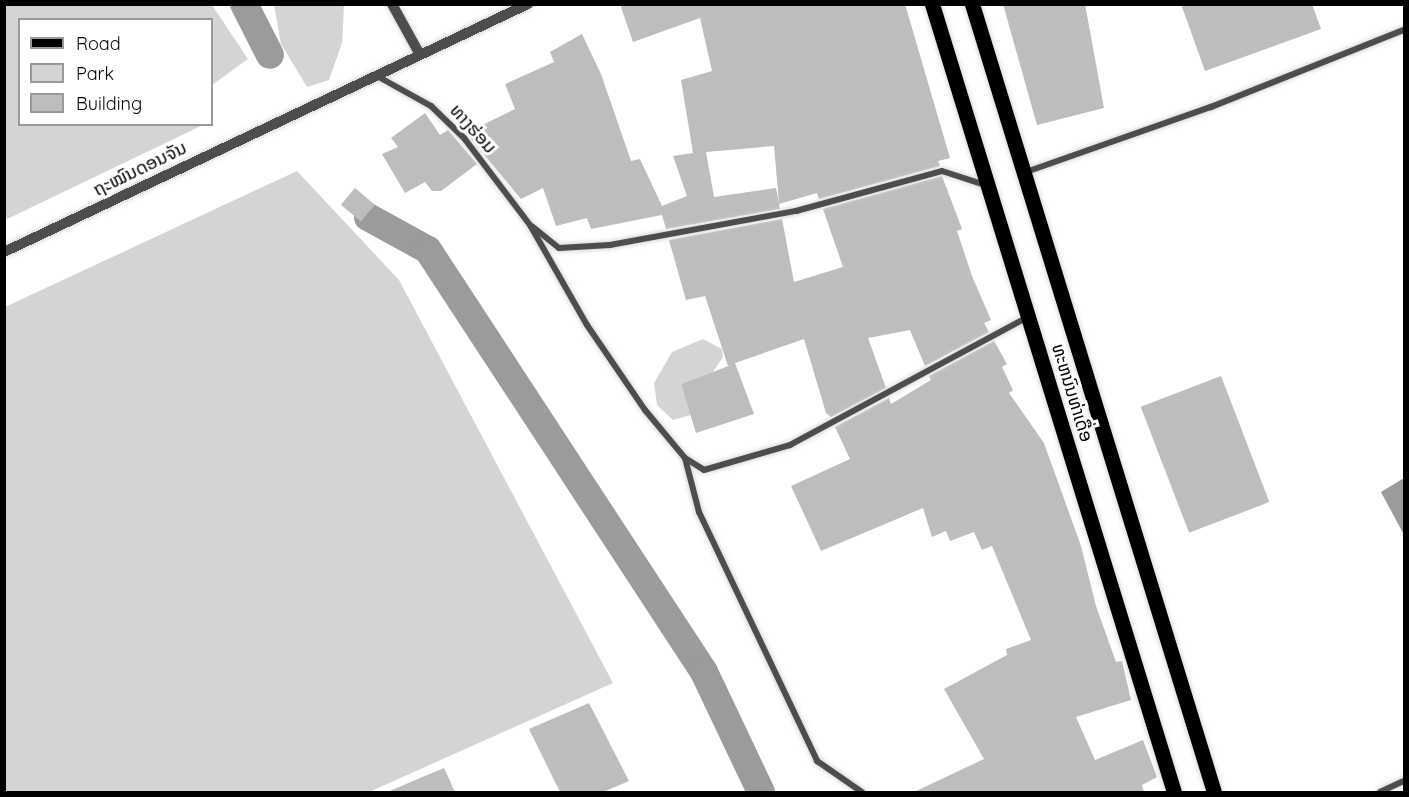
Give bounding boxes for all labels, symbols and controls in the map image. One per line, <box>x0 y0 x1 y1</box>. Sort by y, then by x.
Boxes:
legend <box>18 18 213 126</box>
text: Road <box>76 32 121 55</box>
text: Park <box>76 62 114 85</box>
text: Building <box>76 92 142 115</box>
street label: ທາງຮ່ອມ <box>445 100 501 158</box>
street label: ຖະໝົນດອນຈັນ <box>90 137 190 201</box>
street label: ທະຫນົນທ່າເດື່ອ <box>1047 341 1097 445</box>

